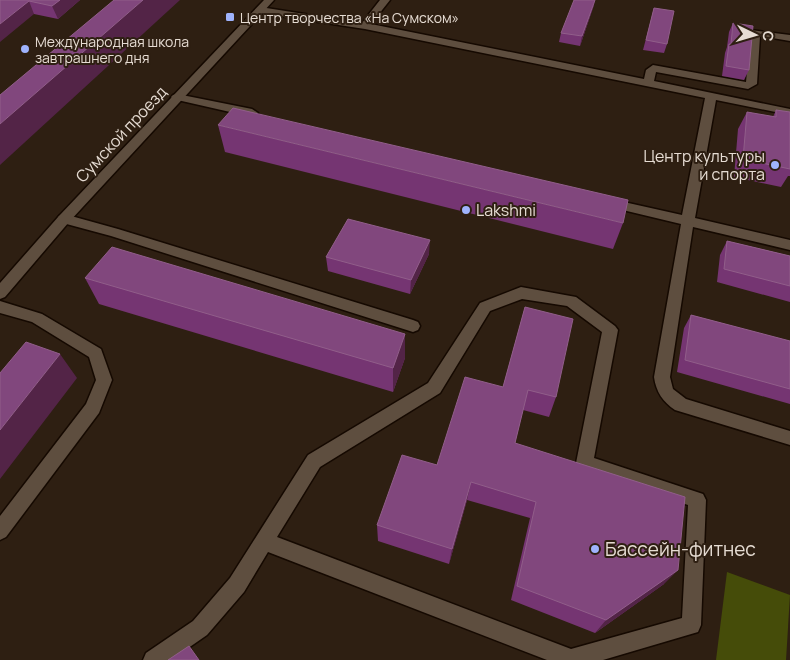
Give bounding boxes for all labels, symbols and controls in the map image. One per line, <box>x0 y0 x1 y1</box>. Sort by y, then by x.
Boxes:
place label: Центр творчества «На Сумском» <box>240 8 459 27</box>
north arrow <box>730 10 780 60</box>
marker: Центр творчества «На Сумском» <box>224 11 236 23</box>
text: С <box>759 30 778 42</box>
place label: Международная школа завтрашнего дня <box>35 32 189 67</box>
marker: Международная школа завтрашнего дня <box>19 43 31 55</box>
street label: Сумской проезд <box>71 81 172 187</box>
place label: Центр культуры и спорта <box>644 145 765 185</box>
marker: Центр культуры и спорта <box>769 159 781 171</box>
place label: Lakshmi <box>476 199 536 221</box>
marker: Lakshmi <box>460 204 472 216</box>
place label: Бассейн-фитнес <box>605 536 756 562</box>
marker: Бассейн-фитнес <box>589 543 601 555</box>

